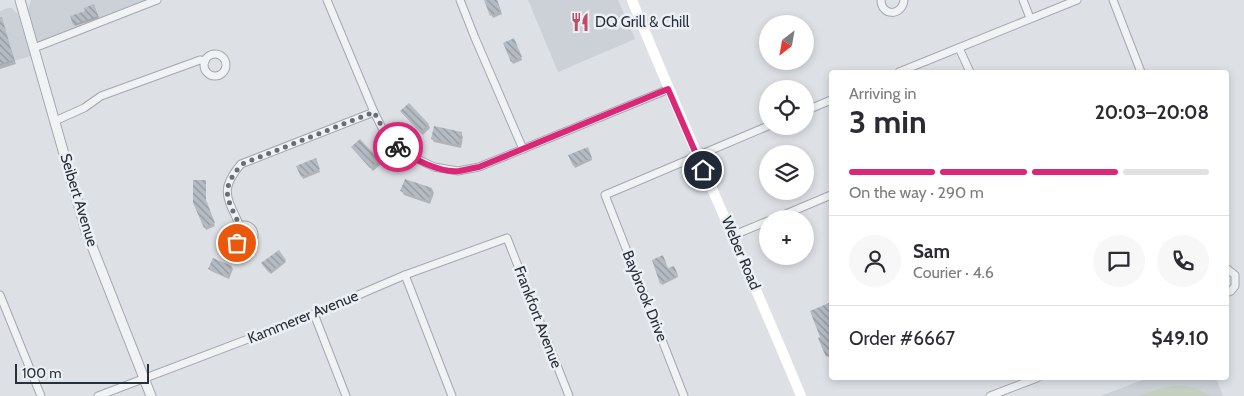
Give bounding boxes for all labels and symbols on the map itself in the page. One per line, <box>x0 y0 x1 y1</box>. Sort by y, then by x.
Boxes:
restaurant icon: DQ Grill & Chill <box>569 11 591 33</box>
place label: DQ Grill & Chill <box>595 13 690 31</box>
north arrow <box>759 15 814 70</box>
courier <box>373 122 423 172</box>
pin <box>682 149 724 191</box>
street label: Seibert Avenue <box>56 151 102 249</box>
street label: Weber Road <box>717 214 765 292</box>
pin <box>216 222 258 264</box>
street label: Baybrook Drive <box>619 248 672 344</box>
street label: Frankfort Avenue <box>510 263 566 371</box>
street label: Kammerer Avenue <box>245 287 361 347</box>
scale bar <box>15 361 149 384</box>

